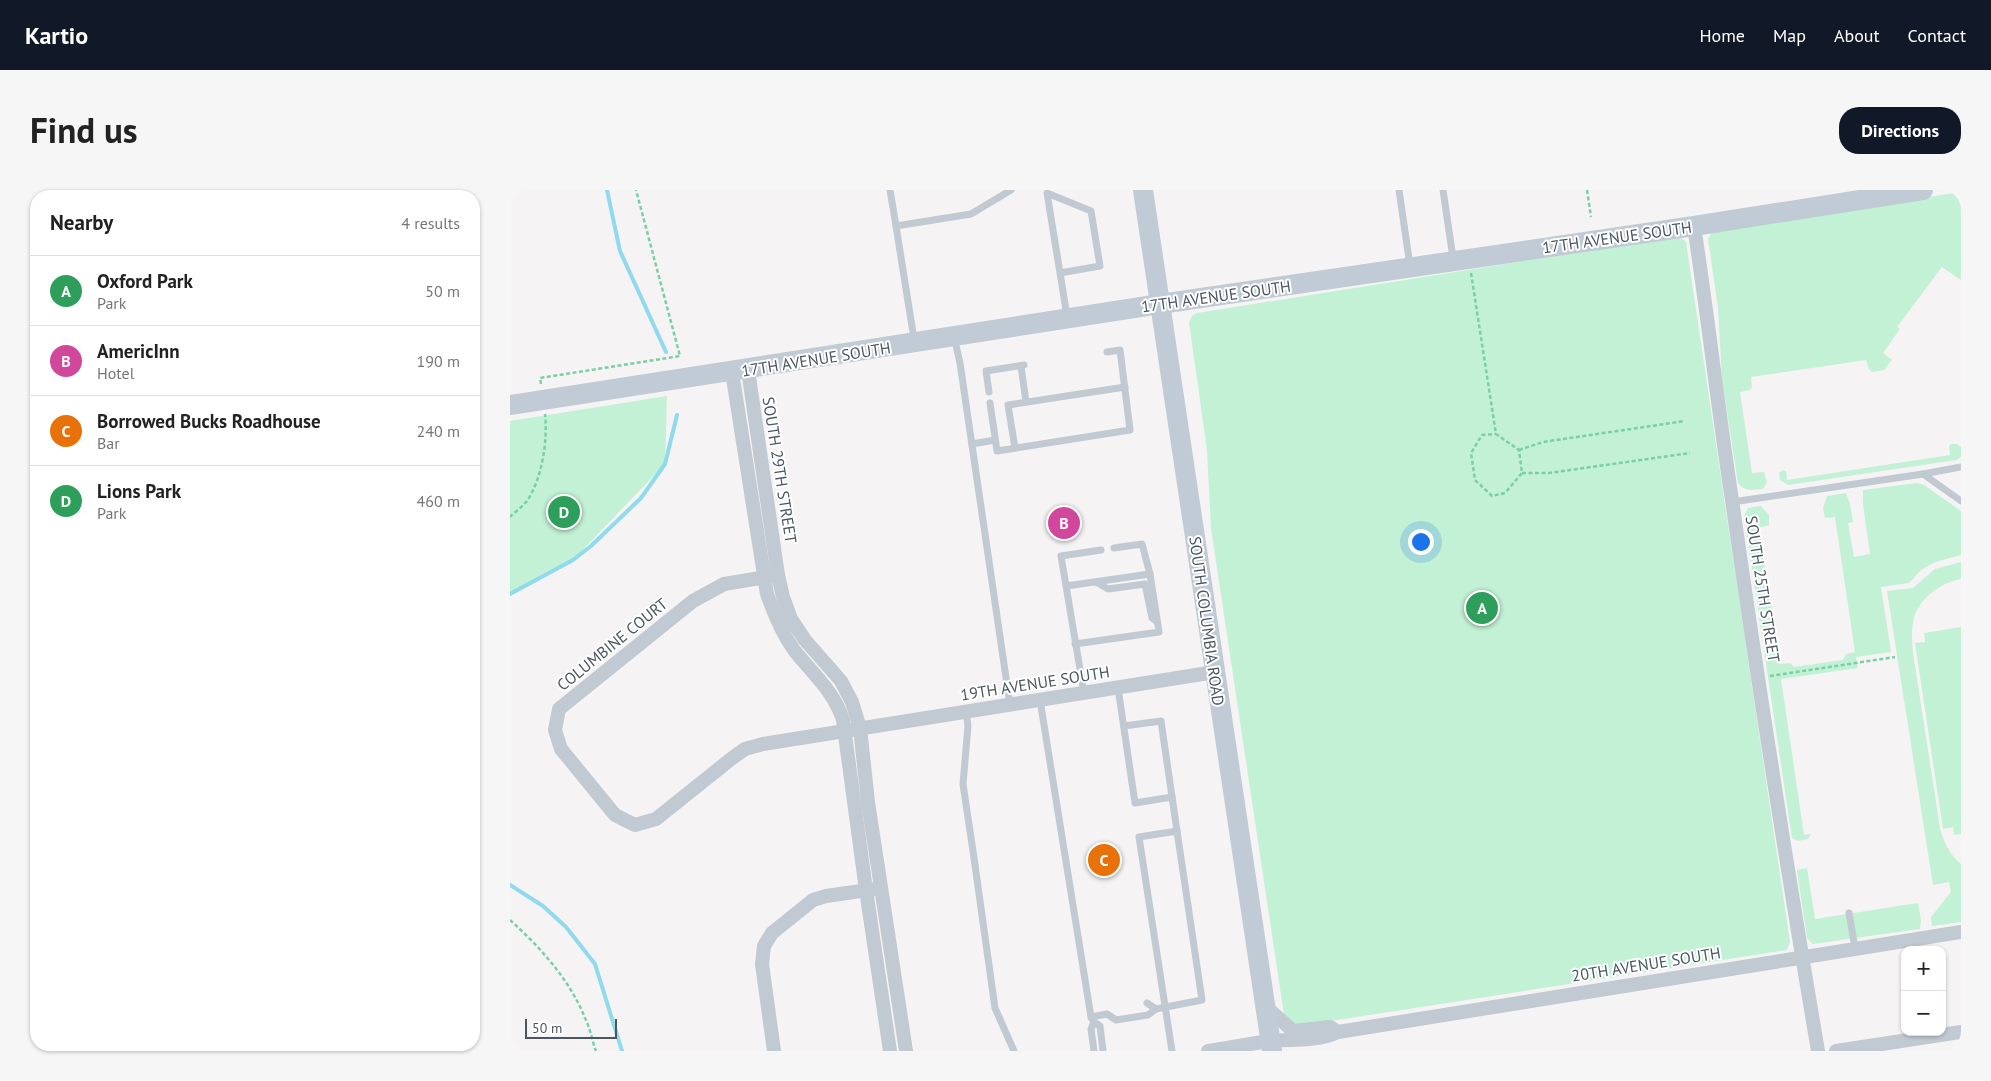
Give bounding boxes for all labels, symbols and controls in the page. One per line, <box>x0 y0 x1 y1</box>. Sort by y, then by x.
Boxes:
text: Kartio <box>25 20 88 51</box>
text: Home <box>1699 24 1745 47</box>
text: Map <box>1773 24 1806 47</box>
text: About <box>1834 24 1880 47</box>
text: Contact <box>1908 24 1966 47</box>
text: Find us <box>30 107 138 153</box>
button: Directions <box>1839 107 1961 154</box>
text: Nearby <box>50 209 113 236</box>
text: 4 results <box>401 213 460 233</box>
street label: 17TH AVENUE SOUTH <box>1541 217 1693 257</box>
text: Oxford Park <box>97 269 193 293</box>
street label: 17TH AVENUE SOUTH <box>1140 276 1292 316</box>
text: A <box>61 281 71 301</box>
text: 50 m <box>425 281 460 301</box>
text: Park <box>97 293 126 313</box>
street label: 17TH AVENUE SOUTH <box>740 337 892 381</box>
text: AmericInn <box>97 339 180 363</box>
text: B <box>61 351 71 371</box>
text: 190 m <box>417 351 460 371</box>
text: Hotel <box>97 363 134 383</box>
street label: SOUTH 29TH STREET <box>759 395 801 545</box>
text: Borrowed Bucks Roadhouse <box>97 409 321 433</box>
text: C <box>62 421 70 441</box>
text: 240 m <box>417 421 460 441</box>
text: Bar <box>97 433 120 453</box>
text: Lions Park <box>97 479 181 503</box>
text: D <box>61 491 71 511</box>
text: 460 m <box>417 491 460 511</box>
pin: D <box>548 493 580 531</box>
text: Park <box>97 503 126 523</box>
pin: B <box>1048 504 1080 542</box>
street label: SOUTH 25TH STREET <box>1742 514 1784 664</box>
your location <box>1408 529 1434 555</box>
street label: SOUTH COLUMBIA ROAD <box>1185 535 1229 707</box>
pin: A <box>1466 589 1498 627</box>
street label: COLUMBINE COURT <box>553 593 671 695</box>
street label: 19TH AVENUE SOUTH <box>959 661 1111 705</box>
pin: C <box>1088 841 1120 879</box>
street label: 20TH AVENUE SOUTH <box>1570 942 1722 986</box>
map controls <box>1901 946 1946 1036</box>
button: + <box>1901 946 1946 991</box>
button: − <box>1901 991 1946 1036</box>
scale bar <box>525 1016 618 1039</box>
text: 50 m <box>532 1019 562 1037</box>

